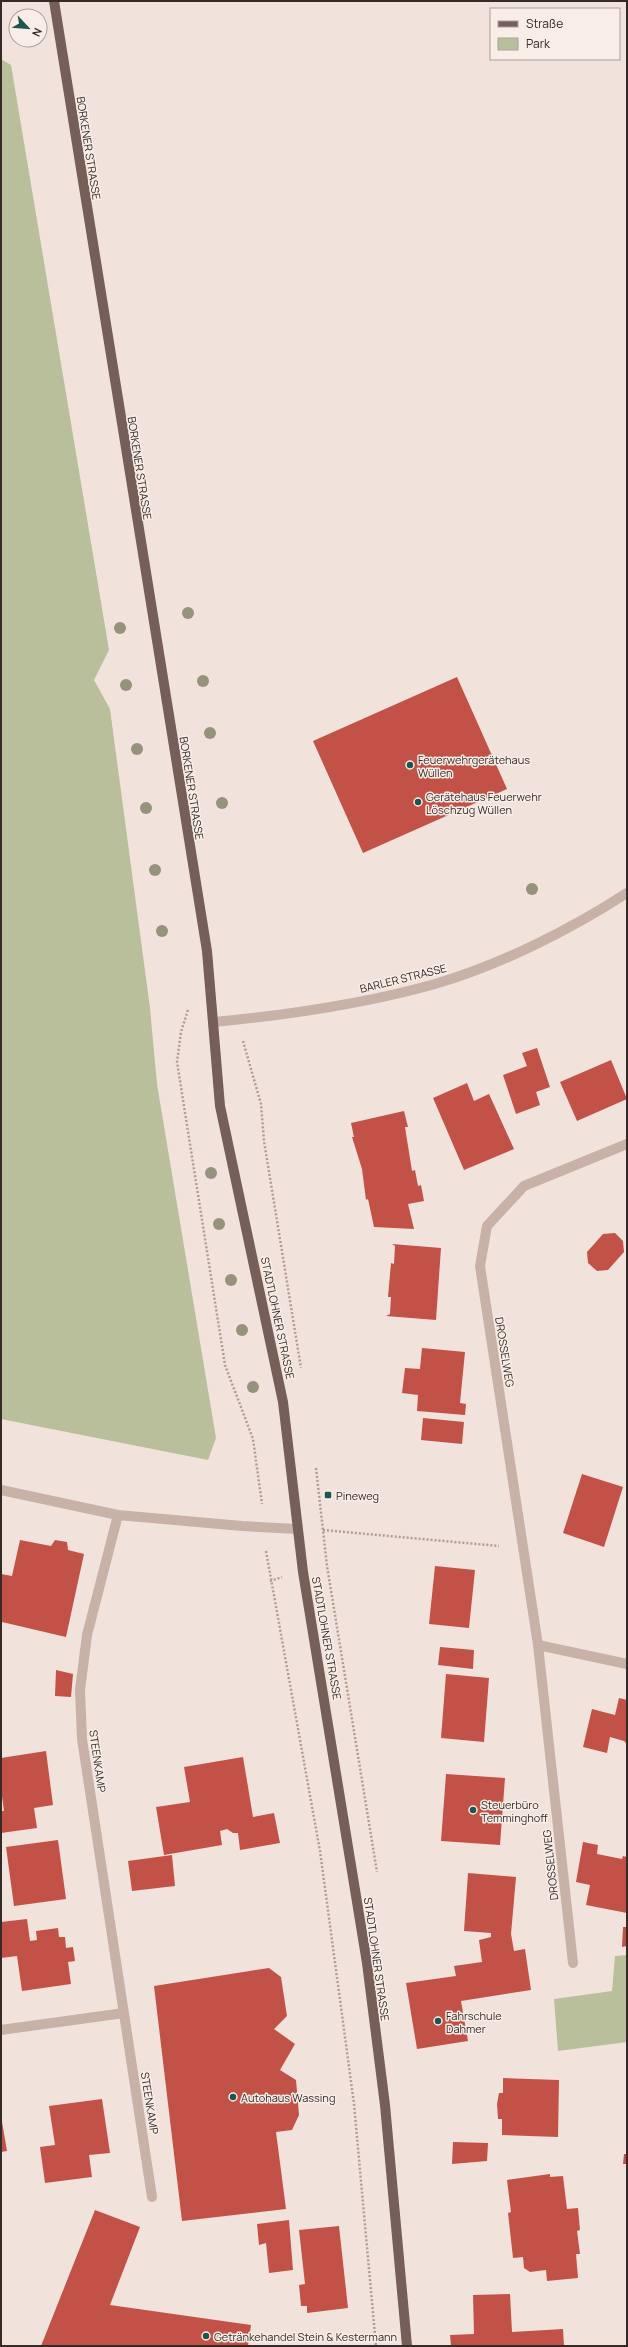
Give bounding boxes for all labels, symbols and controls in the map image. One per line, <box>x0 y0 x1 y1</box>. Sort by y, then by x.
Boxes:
north arrow <box>8 8 48 48</box>
legend <box>490 8 620 60</box>
text: Straße <box>526 15 563 32</box>
text: N <box>29 26 46 40</box>
text: Park <box>526 35 551 52</box>
street label: BORKENER STRASSE <box>73 95 105 201</box>
street label: BORKENER STRASSE <box>124 415 156 521</box>
street label: BORKENER STRASSE <box>176 735 208 841</box>
place label: Feuerwehrgerätehaus Wüllen <box>418 752 530 780</box>
marker: Feuerwehrgerätehaus Wüllen <box>405 760 415 770</box>
place label: Gerätehaus Feuerwehr Löschzug Wüllen <box>426 789 542 817</box>
marker: Gerätehaus Feuerwehr Löschzug Wüllen <box>413 797 423 807</box>
street label: BARLER STRASSE <box>358 960 448 996</box>
street label: STADTLOHNER STRASSE <box>258 1255 298 1381</box>
street label: DROSSELWEG <box>492 1316 518 1388</box>
place label: Pineweg <box>336 1488 379 1503</box>
marker: Pineweg <box>323 1490 333 1500</box>
street label: STADTLOHNER STRASSE <box>309 1575 345 1701</box>
street label: STEENKAMP <box>86 1729 110 1793</box>
place label: Steuerbüro Temminghoff <box>481 1797 548 1825</box>
marker: Steuerbüro Temminghoff <box>468 1805 478 1815</box>
street label: DROSSELWEG <box>539 1829 561 1901</box>
street label: STADTLOHNER STRASSE <box>361 1896 393 2022</box>
place label: Fahrschule Dahmer <box>446 2008 502 2036</box>
marker: Fahrschule Dahmer <box>433 2016 443 2026</box>
street label: STEENKAMP <box>138 2071 162 2136</box>
place label: Autohaus Wassing <box>241 2090 335 2105</box>
marker: Autohaus Wassing <box>228 2092 238 2102</box>
place label: Getränkehandel Stein & Kestermann <box>214 2329 397 2344</box>
marker: Getränkehandel Stein & Kestermann <box>201 2331 211 2341</box>

